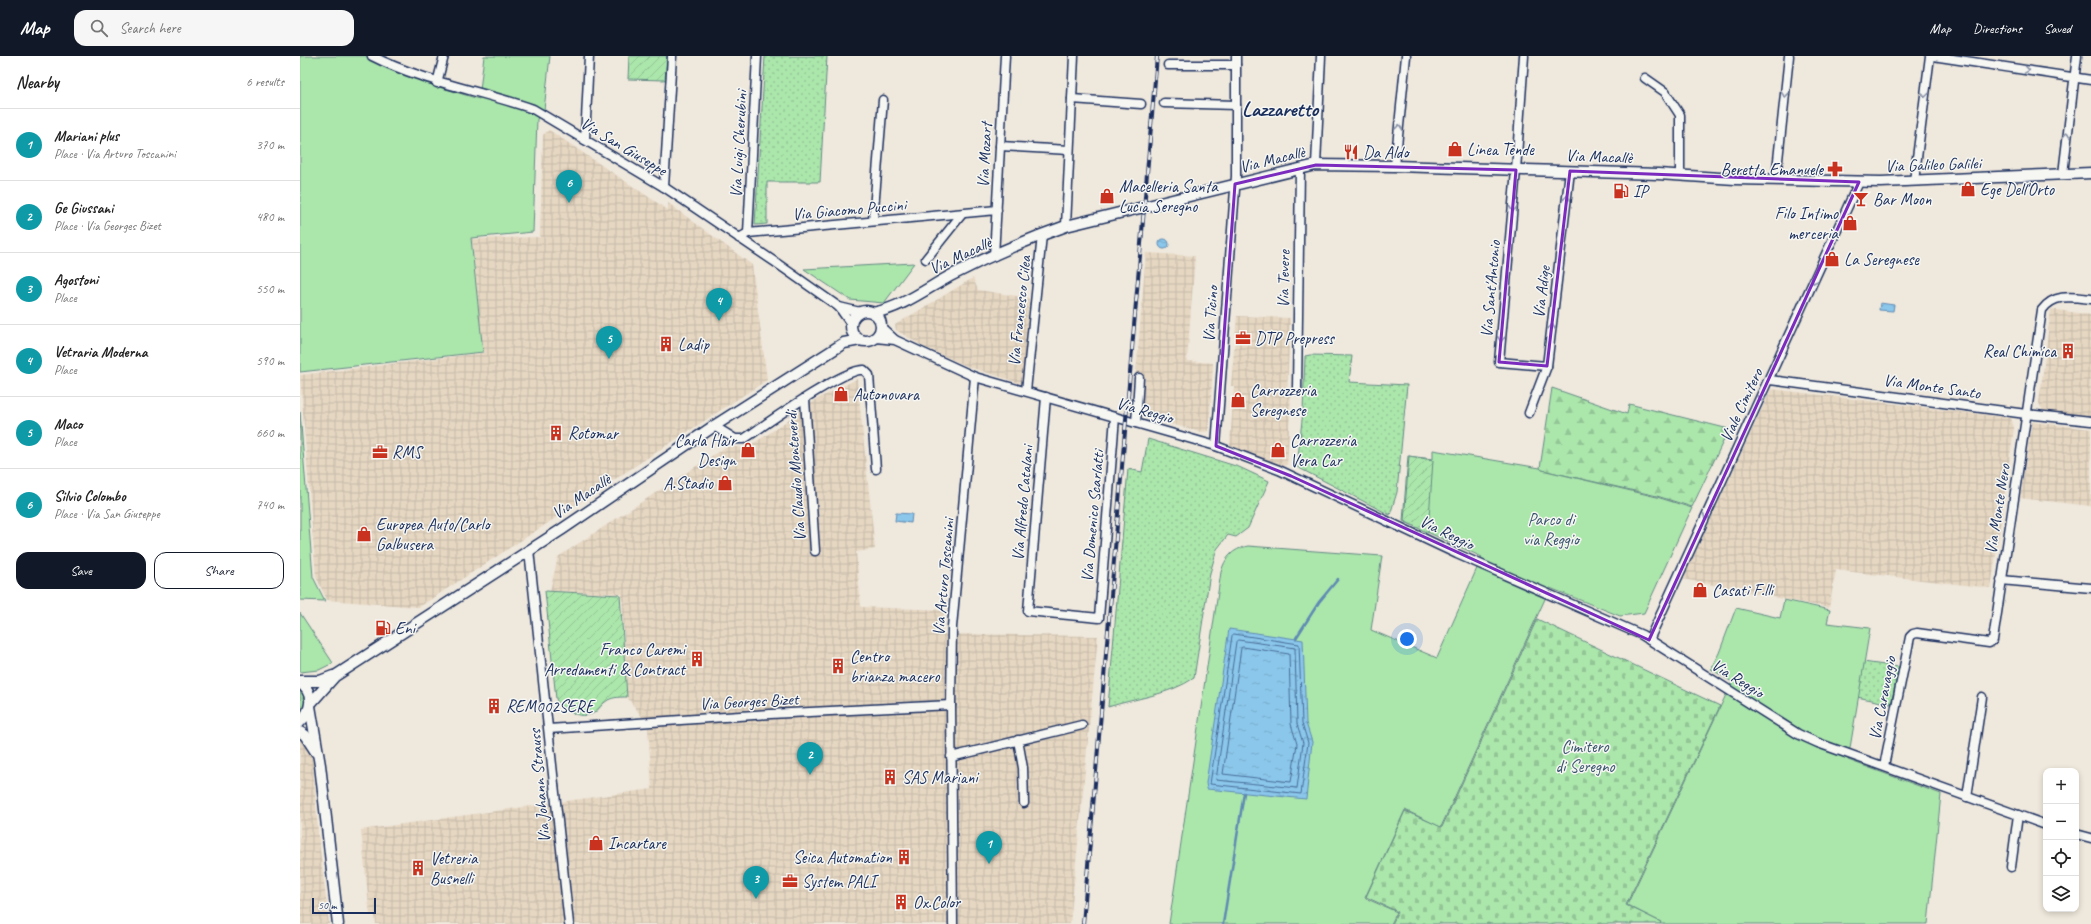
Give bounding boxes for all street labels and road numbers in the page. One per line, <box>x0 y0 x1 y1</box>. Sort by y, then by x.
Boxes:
street label: Via Luigi Cherubini <box>725 87 752 198</box>
street label: Via San Giuseppe <box>577 112 672 181</box>
street label: Via Mozart <box>972 120 997 188</box>
street label: Via Macallè <box>1237 141 1308 178</box>
street label: Via Macallè <box>1565 145 1634 168</box>
street label: Via Galileo Galilei <box>1885 152 1983 177</box>
street label: Via Giacomo Puccini <box>791 194 910 225</box>
street label: Via Macallè <box>926 231 996 279</box>
street label: Via Sant'Antonio <box>1476 239 1505 338</box>
street label: Via Tevere <box>1272 249 1295 308</box>
street label: Via Francesco Cilea <box>1003 254 1036 367</box>
street label: Via Adige <box>1528 263 1555 319</box>
street label: Via Ticino <box>1198 283 1223 343</box>
street label: Viale Cimitero <box>1715 364 1768 445</box>
street label: Via Monte Santo <box>1882 369 1983 404</box>
street label: Via Reggio <box>1114 392 1177 429</box>
street label: Via Claudio Monteverdi <box>780 408 811 542</box>
street label: Via Alfredo Catalani <box>1007 443 1038 562</box>
street label: Via Domenico Scarlatti <box>1076 446 1109 583</box>
street label: Via Monte Nero <box>1980 462 2015 556</box>
street label: Via Macallè <box>548 468 616 524</box>
street label: Via Reggio <box>1416 510 1479 555</box>
street label: Via Arturo Toscanini <box>928 516 959 637</box>
street label: Via Reggio <box>1708 654 1769 704</box>
street label: Via Caravaggio <box>1864 654 1901 742</box>
street label: Via Georges Bizet <box>699 688 801 715</box>
street label: Via Johann Strauss <box>524 726 555 844</box>

